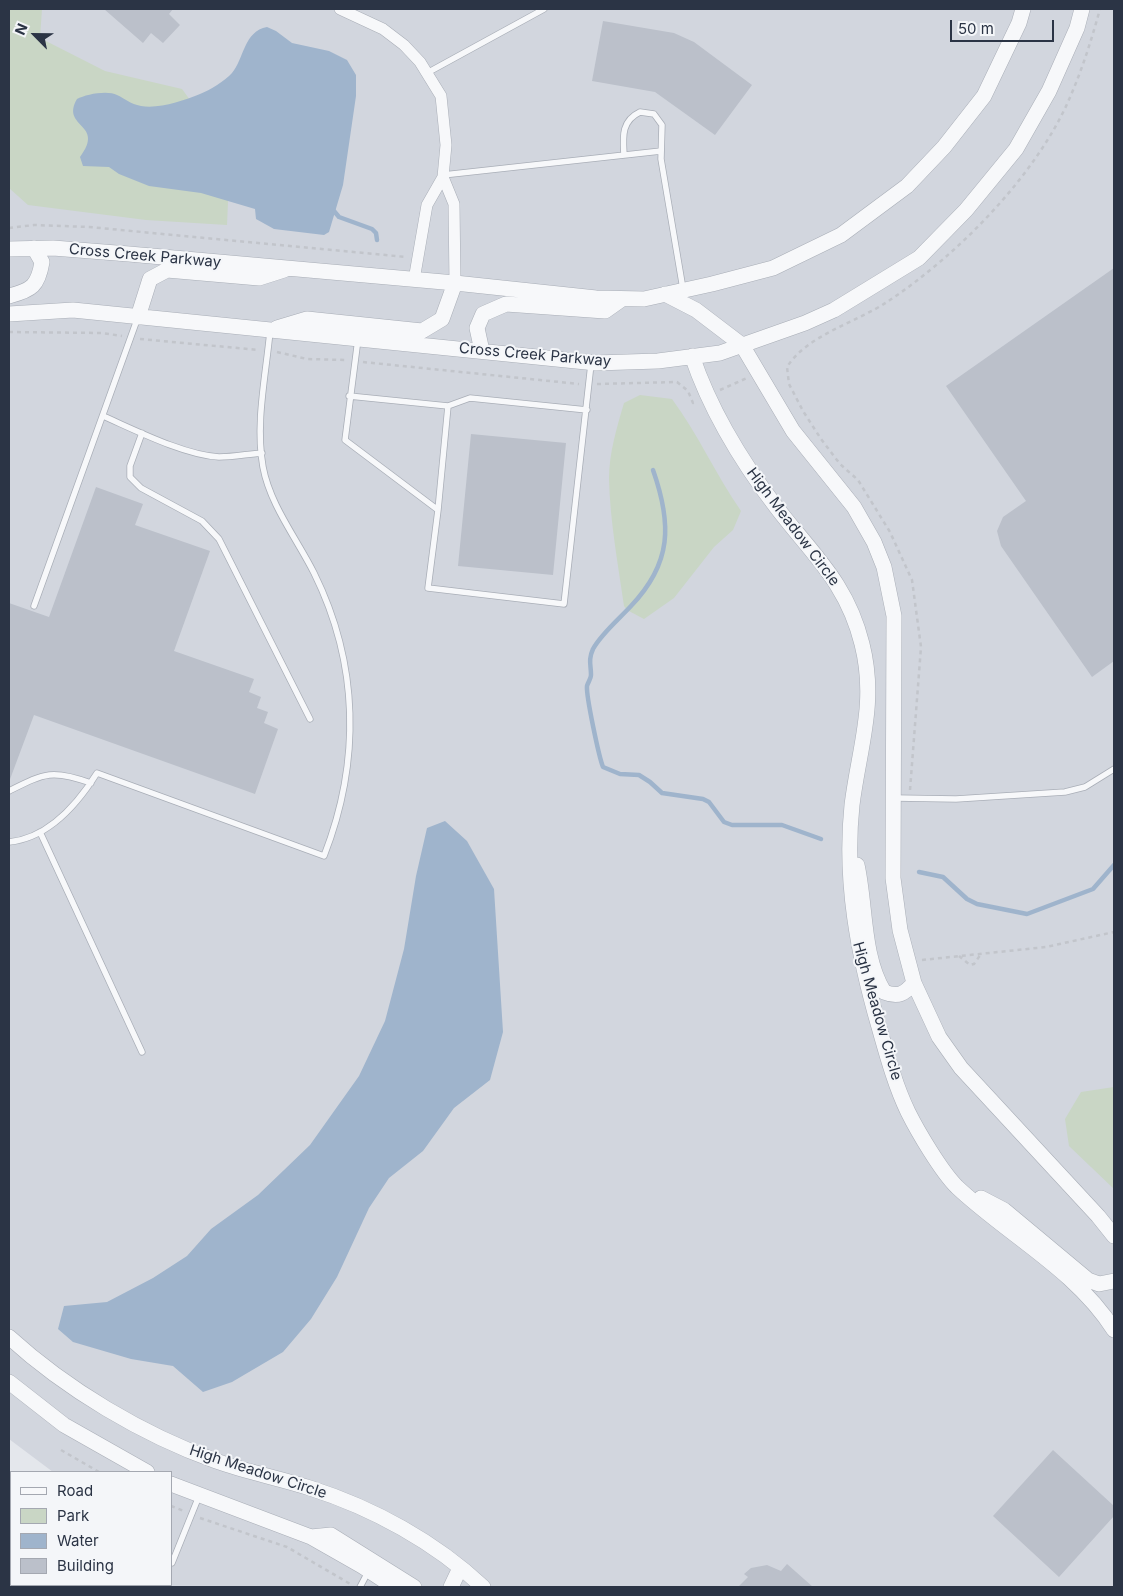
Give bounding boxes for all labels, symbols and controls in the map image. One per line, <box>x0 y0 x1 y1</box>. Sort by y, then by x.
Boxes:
north arrow <box>10 10 60 60</box>
scale bar <box>953 10 1057 42</box>
text: 50 m <box>958 19 994 38</box>
text: N <box>11 21 31 37</box>
street label: Cross Creek Parkway <box>68 240 222 272</box>
street label: Cross Creek Parkway <box>458 339 612 371</box>
street label: High Meadow Circle <box>743 464 843 590</box>
street label: High Meadow Circle <box>849 940 905 1082</box>
street label: High Meadow Circle <box>187 1441 329 1503</box>
legend <box>10 1471 172 1586</box>
text: Road <box>57 1481 93 1500</box>
text: Park <box>57 1506 89 1525</box>
text: Water <box>57 1531 99 1550</box>
text: Building <box>57 1556 114 1575</box>

